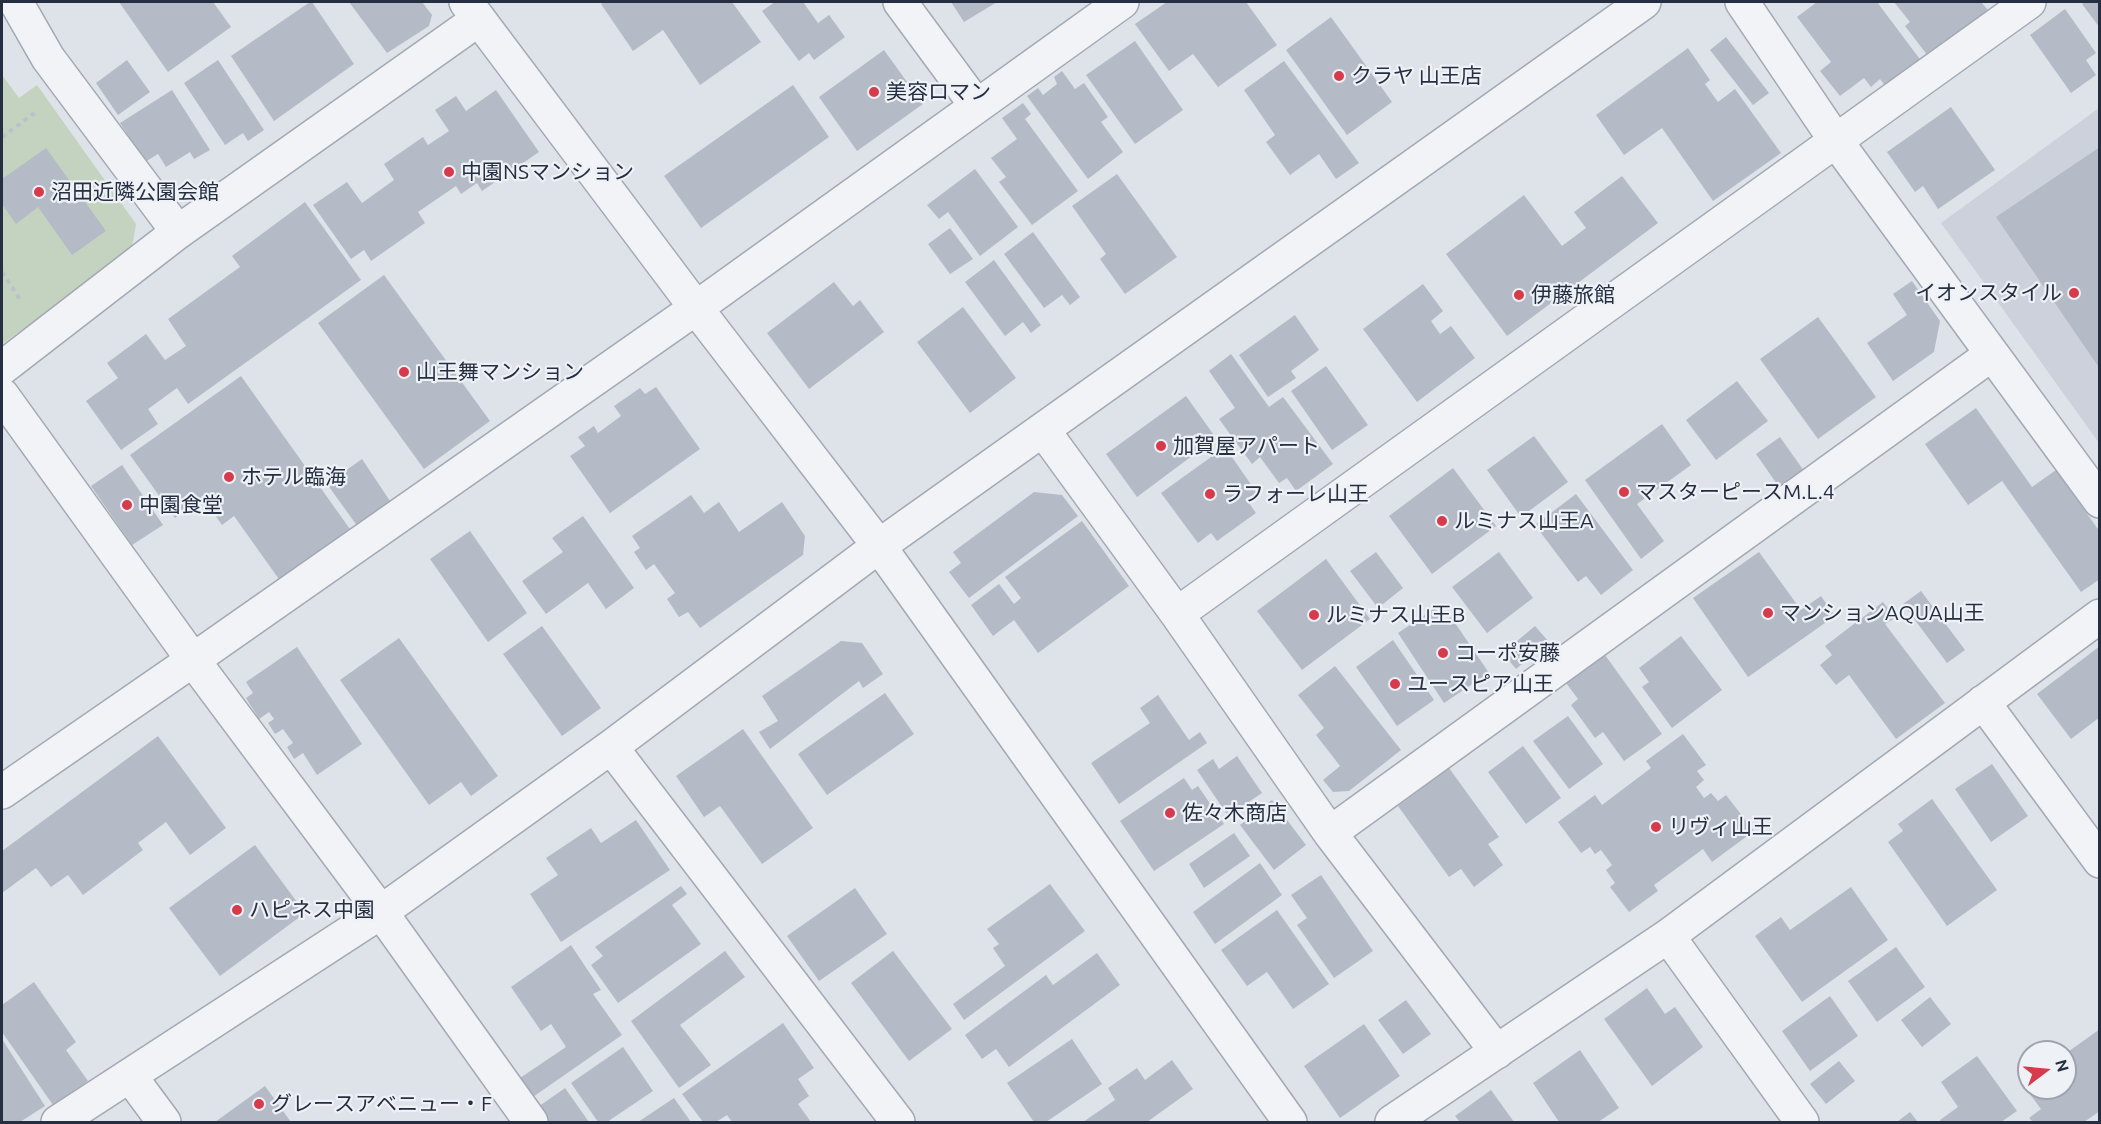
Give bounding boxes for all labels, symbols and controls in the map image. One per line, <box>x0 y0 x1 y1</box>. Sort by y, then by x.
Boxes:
place label: クラヤ 山王店 <box>1351 63 1482 89</box>
marker: クラヤ 山王店 <box>1332 69 1346 83</box>
place label: 美容ロマン <box>886 79 991 105</box>
marker: 美容ロマン <box>867 85 881 99</box>
place label: 中園NSマンション <box>461 159 634 185</box>
marker: 中園NSマンション <box>442 165 456 179</box>
place label: 沼田近隣公園会館 <box>51 179 219 205</box>
marker: 沼田近隣公園会館 <box>32 185 46 199</box>
place label: イオンスタイル <box>1915 280 2062 306</box>
place label: 伊藤旅館 <box>1531 282 1615 308</box>
marker: イオンスタイル <box>2067 286 2081 300</box>
marker: 伊藤旅館 <box>1512 288 1526 302</box>
place label: 山王舞マンション <box>416 359 584 385</box>
marker: 山王舞マンション <box>397 365 411 379</box>
place label: 加賀屋アパート <box>1173 433 1320 459</box>
marker: 加賀屋アパート <box>1154 439 1168 453</box>
place label: ホテル臨海 <box>241 464 346 490</box>
marker: ホテル臨海 <box>222 470 236 484</box>
place label: マスターピースM.L.4 <box>1636 479 1835 505</box>
place label: ラフォーレ山王 <box>1222 481 1369 507</box>
marker: マスターピースM.L.4 <box>1617 485 1631 499</box>
marker: ラフォーレ山王 <box>1203 487 1217 501</box>
place label: 中園食堂 <box>139 492 223 518</box>
marker: 中園食堂 <box>120 498 134 512</box>
place label: ルミナス山王A <box>1454 508 1594 534</box>
marker: ルミナス山王A <box>1435 514 1449 528</box>
place label: マンションAQUA山王 <box>1780 600 1985 626</box>
place label: ルミナス山王B <box>1326 602 1465 628</box>
marker: マンションAQUA山王 <box>1761 606 1775 620</box>
marker: ルミナス山王B <box>1307 608 1321 622</box>
place label: コーポ安藤 <box>1455 640 1560 666</box>
marker: コーポ安藤 <box>1436 646 1450 660</box>
place label: ユースピア山王 <box>1407 671 1554 697</box>
marker: ユースピア山王 <box>1388 677 1402 691</box>
place label: 佐々木商店 <box>1182 800 1287 826</box>
marker: 佐々木商店 <box>1163 806 1177 820</box>
place label: リヴィ山王 <box>1668 814 1773 840</box>
marker: リヴィ山王 <box>1649 820 1663 834</box>
place label: ハピネス中園 <box>249 897 375 923</box>
marker: ハピネス中園 <box>230 903 244 917</box>
north arrow <box>2017 1040 2077 1100</box>
text: N <box>2052 1057 2073 1074</box>
place label: グレースアベニュー・F <box>271 1091 492 1117</box>
marker: グレースアベニュー・F <box>252 1097 266 1111</box>

